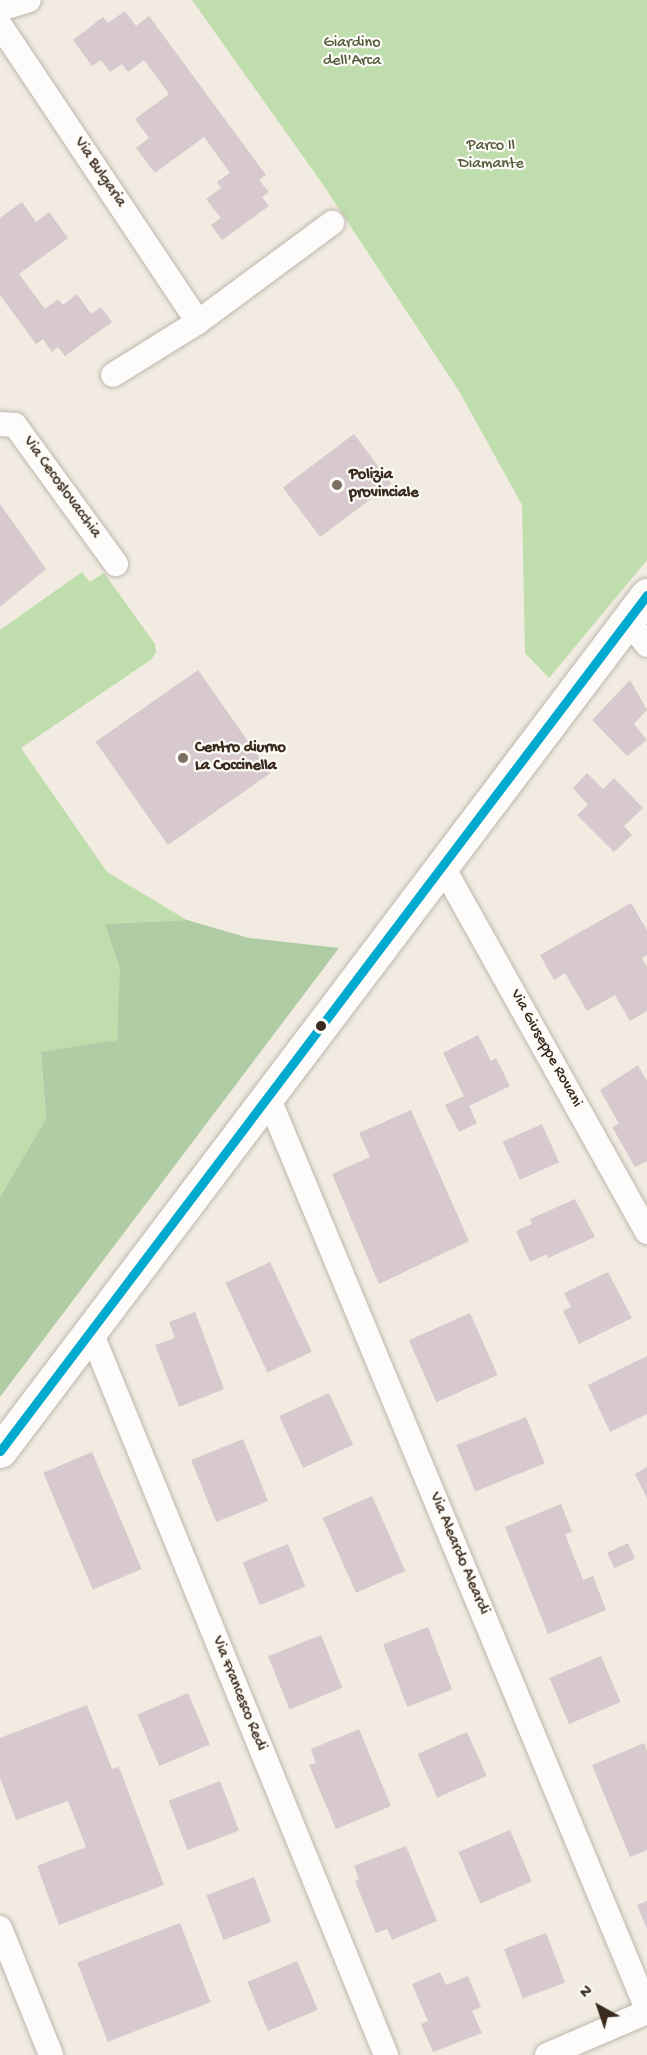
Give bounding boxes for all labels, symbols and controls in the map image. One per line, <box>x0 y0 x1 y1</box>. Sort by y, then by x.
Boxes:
park label: Giardino dell'Arca <box>323 34 381 72</box>
street label: Via Bulgaria <box>69 134 129 212</box>
park label: Parco Il Diamante <box>458 137 524 175</box>
street label: Via Cecoslovacchia <box>18 433 104 543</box>
place label: Polizia provinciale <box>349 466 419 504</box>
marker: Polizia provinciale <box>330 478 344 492</box>
place label: Centro diurno La Coccinella <box>195 739 286 777</box>
marker: Centro diurno La Coccinella <box>176 751 190 765</box>
street label: Via Giuseppe Rovani <box>505 987 585 1111</box>
unlabelled marker <box>315 1020 327 1032</box>
street label: Via Aleardo Aleardi <box>424 1490 492 1618</box>
street label: Via Francesco Redi <box>206 1634 270 1754</box>
north arrow <box>569 1977 629 2037</box>
text: N <box>577 1982 597 2003</box>

